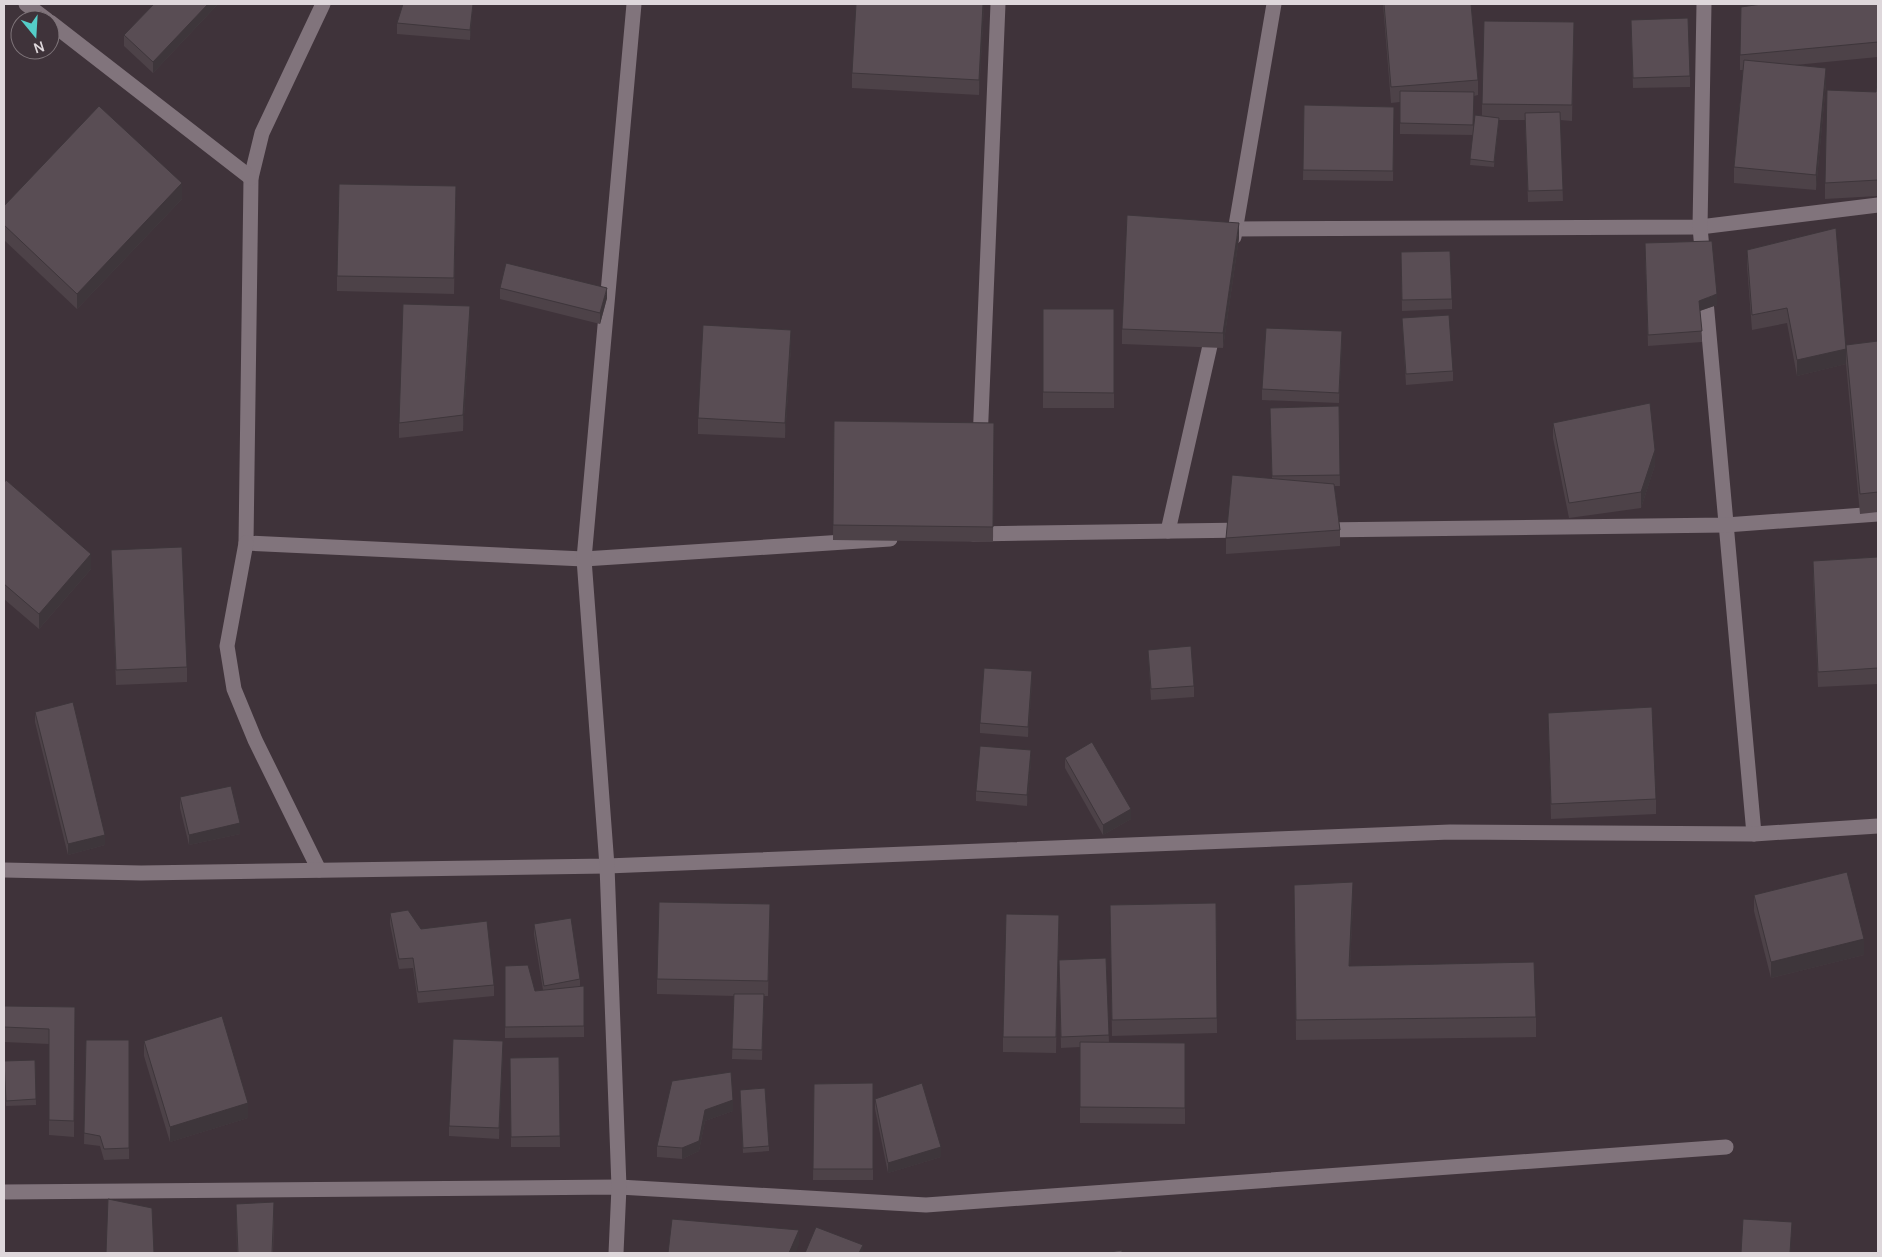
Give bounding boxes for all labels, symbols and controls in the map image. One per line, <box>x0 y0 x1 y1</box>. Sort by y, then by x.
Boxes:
north arrow <box>10 10 60 60</box>
text: N <box>31 37 47 58</box>

